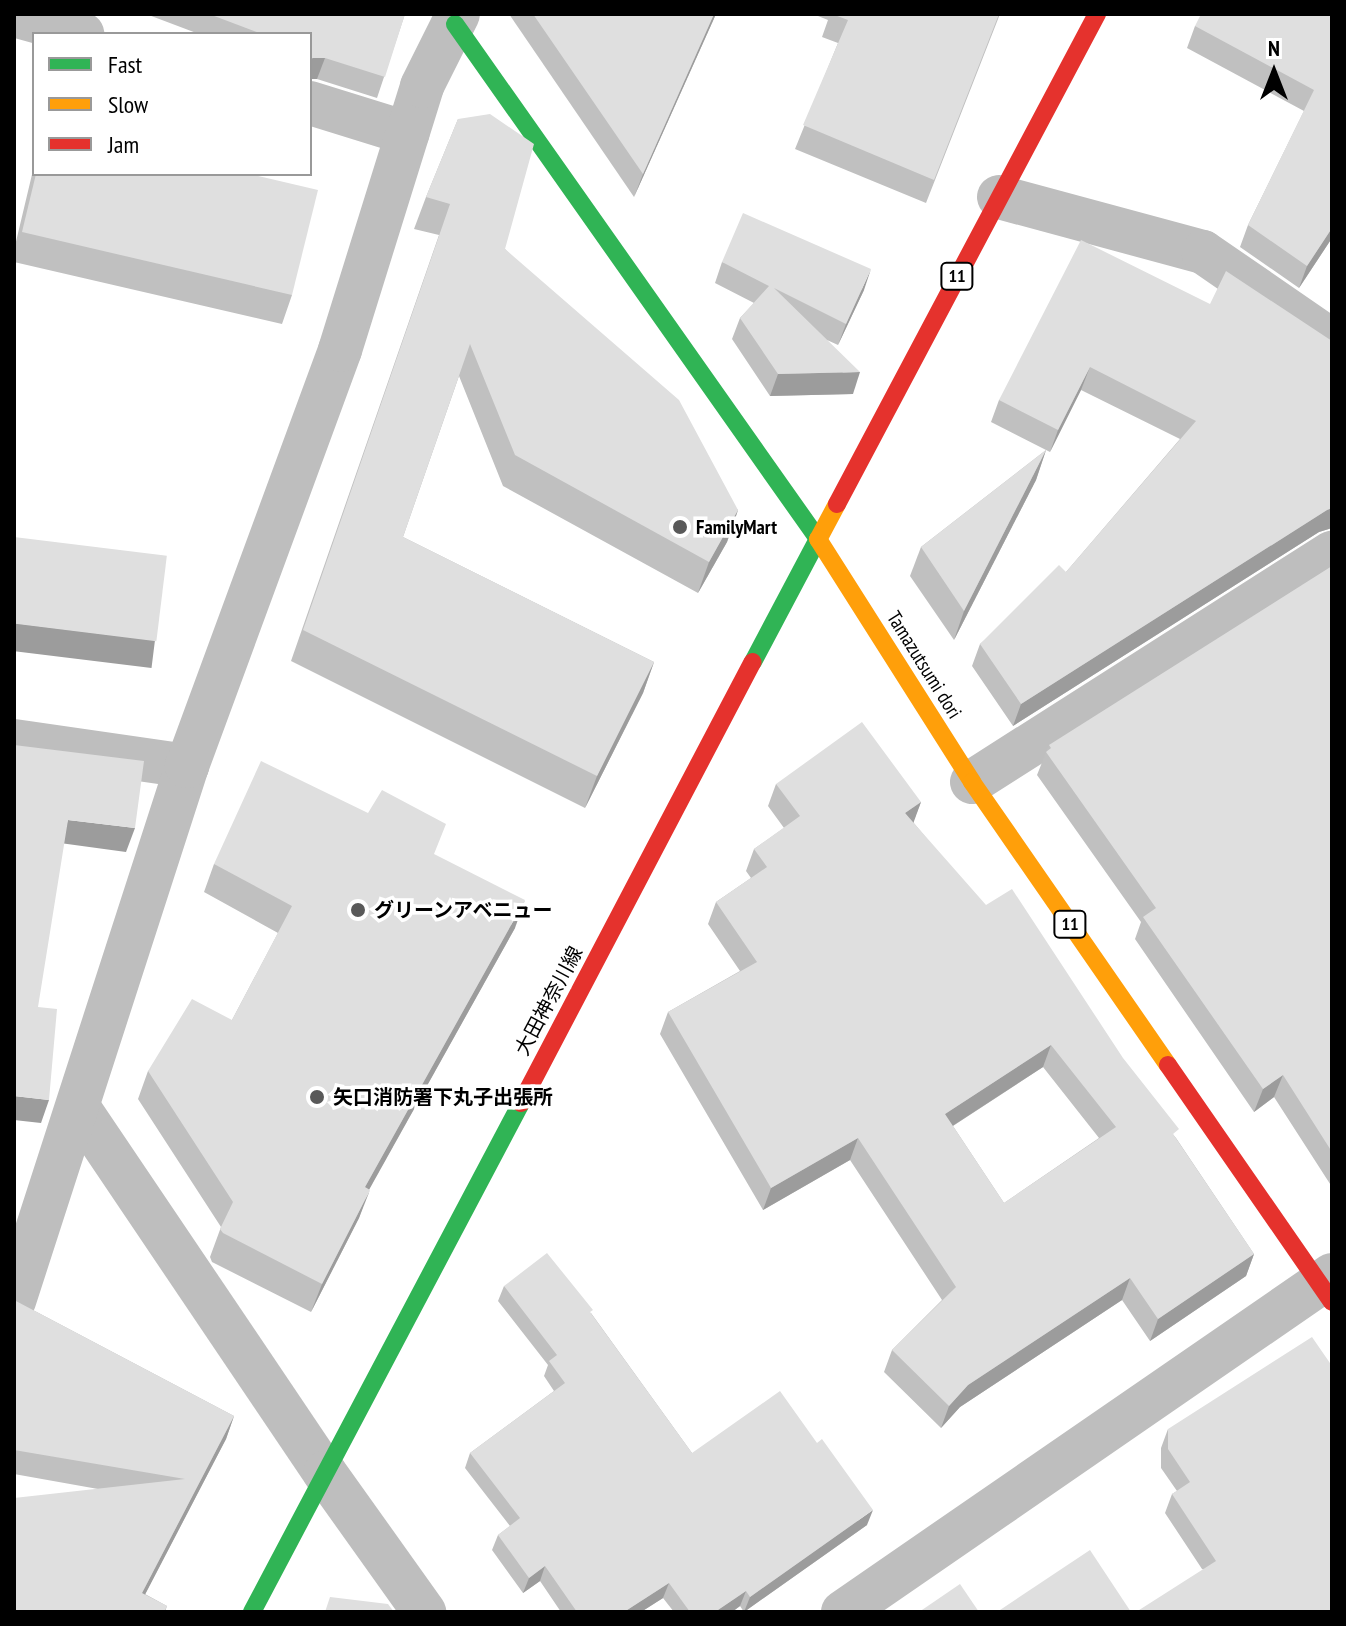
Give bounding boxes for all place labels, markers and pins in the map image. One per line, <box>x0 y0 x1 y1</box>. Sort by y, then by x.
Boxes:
place label: FamilyMart <box>696 515 777 539</box>
marker: FamilyMart <box>671 518 689 536</box>
place label: グリーンアベニュー <box>374 898 554 922</box>
marker: グリーンアベニュー <box>349 901 367 919</box>
place label: 矢口消防署下丸子出張所 <box>333 1085 553 1109</box>
marker: 矢口消防署下丸子出張所 <box>308 1088 326 1106</box>

